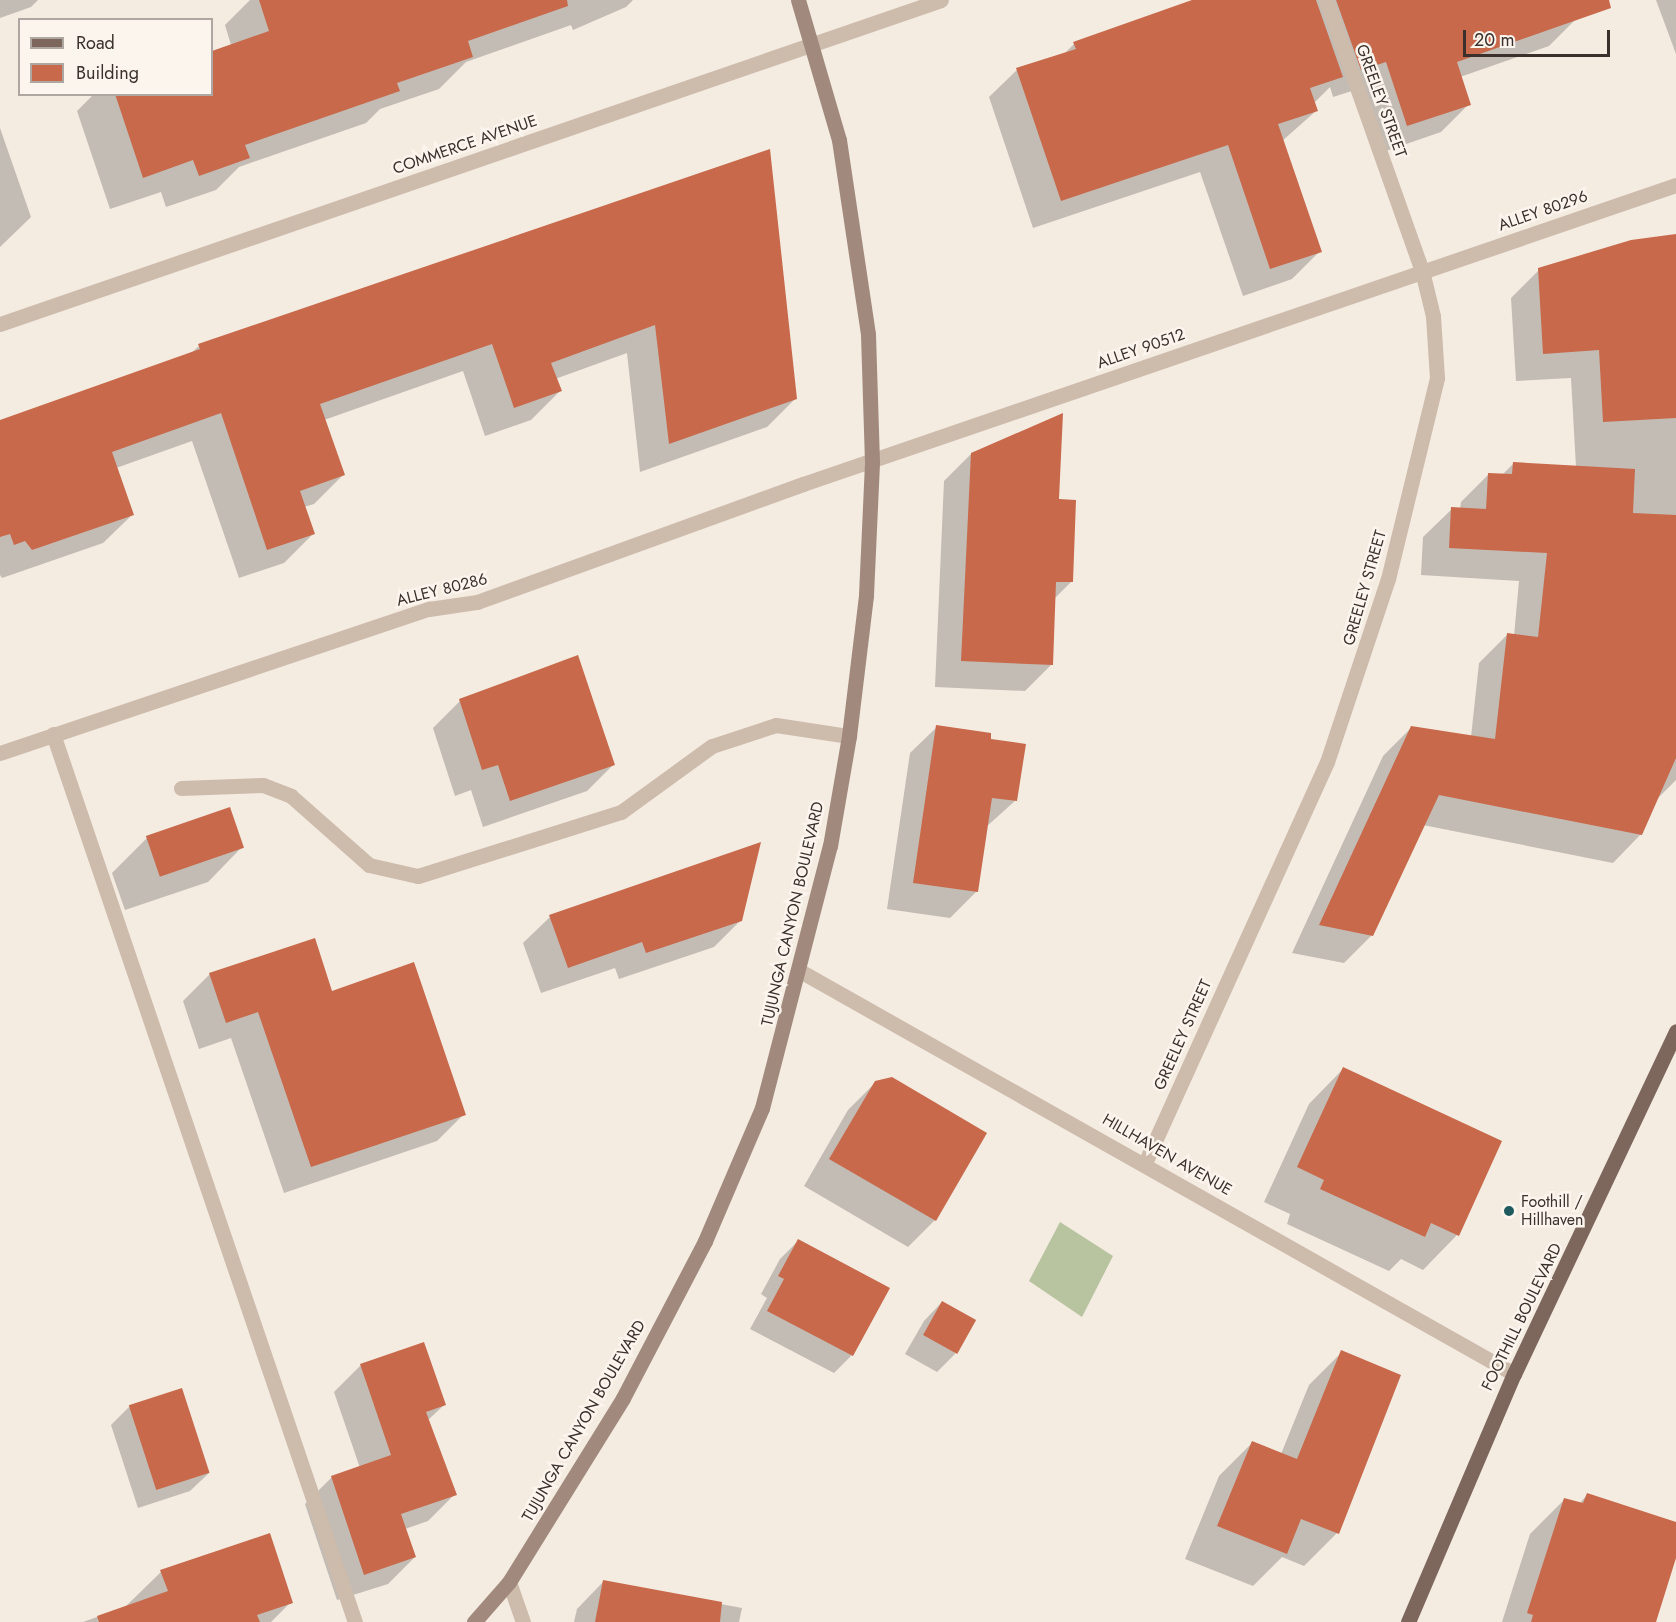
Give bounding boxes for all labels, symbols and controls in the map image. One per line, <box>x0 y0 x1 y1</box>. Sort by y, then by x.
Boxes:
legend <box>18 18 213 96</box>
scale bar <box>1466 18 1613 56</box>
text: 20 m <box>1474 27 1514 53</box>
text: Road <box>76 30 115 56</box>
street label: GREELEY STREET <box>1352 42 1410 160</box>
text: Building <box>76 60 139 86</box>
street label: COMMERCE AVENUE <box>390 111 540 179</box>
street label: ALLEY 80296 <box>1496 187 1590 235</box>
street label: ALLEY 90512 <box>1095 325 1187 373</box>
street label: GREELEY STREET <box>1339 528 1391 648</box>
street label: ALLEY 80286 <box>395 569 489 611</box>
street label: TUJUNGA CANYON BOULEVARD <box>758 800 828 1028</box>
street label: GREELEY STREET <box>1150 977 1216 1093</box>
street label: HILLHAVEN AVENUE <box>1099 1110 1235 1200</box>
place label: Foothill / Hillhaven <box>1521 1192 1583 1230</box>
marker: Foothill / Hillhaven <box>1502 1204 1516 1218</box>
street label: FOOTHILL BOULEVARD <box>1478 1240 1566 1394</box>
street label: TUJUNGA CANYON BOULEVARD <box>518 1317 650 1525</box>

